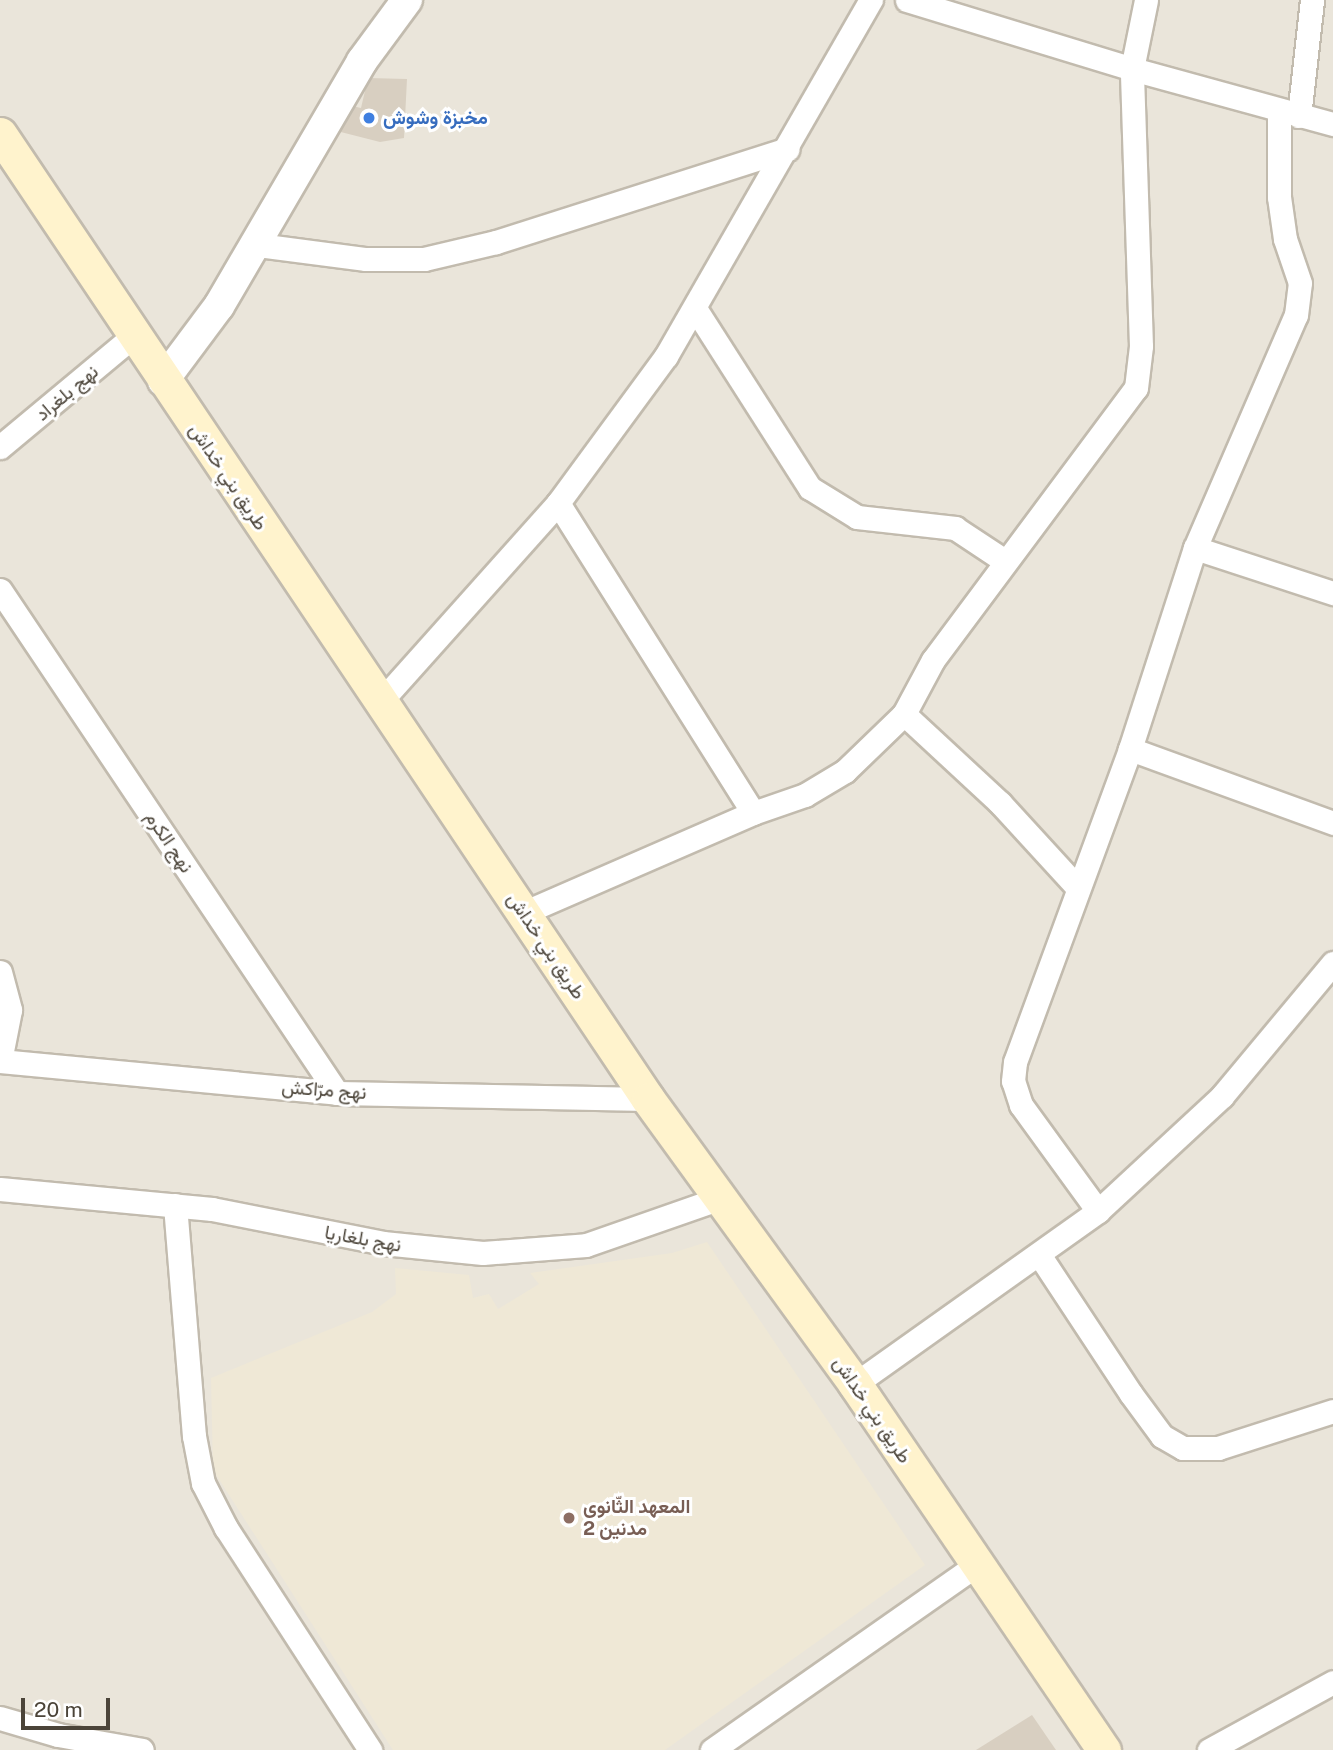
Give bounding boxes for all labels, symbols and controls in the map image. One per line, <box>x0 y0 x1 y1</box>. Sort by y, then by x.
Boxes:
place label: مخبزة وشوش <box>383 107 488 129</box>
marker: مخبزة وشوش <box>361 110 377 126</box>
street label: نهج بلغراد <box>31 360 103 426</box>
street label: طريق بني خداش <box>184 419 272 535</box>
street label: نهج الكرم <box>140 807 198 877</box>
street label: طريق بني خداش <box>502 888 590 1004</box>
street label: نهج مرّاكش <box>281 1076 367 1104</box>
street label: نهج بلغاريا <box>323 1221 403 1257</box>
street label: طريق بني خداش <box>828 1352 916 1468</box>
place label: المعهد الثّانوي مدنين 2 <box>583 1496 690 1540</box>
marker: المعهد الثّانوي مدنين 2 <box>561 1510 577 1526</box>
scale bar <box>24 1684 114 1728</box>
text: 20 m <box>34 1697 83 1722</box>

